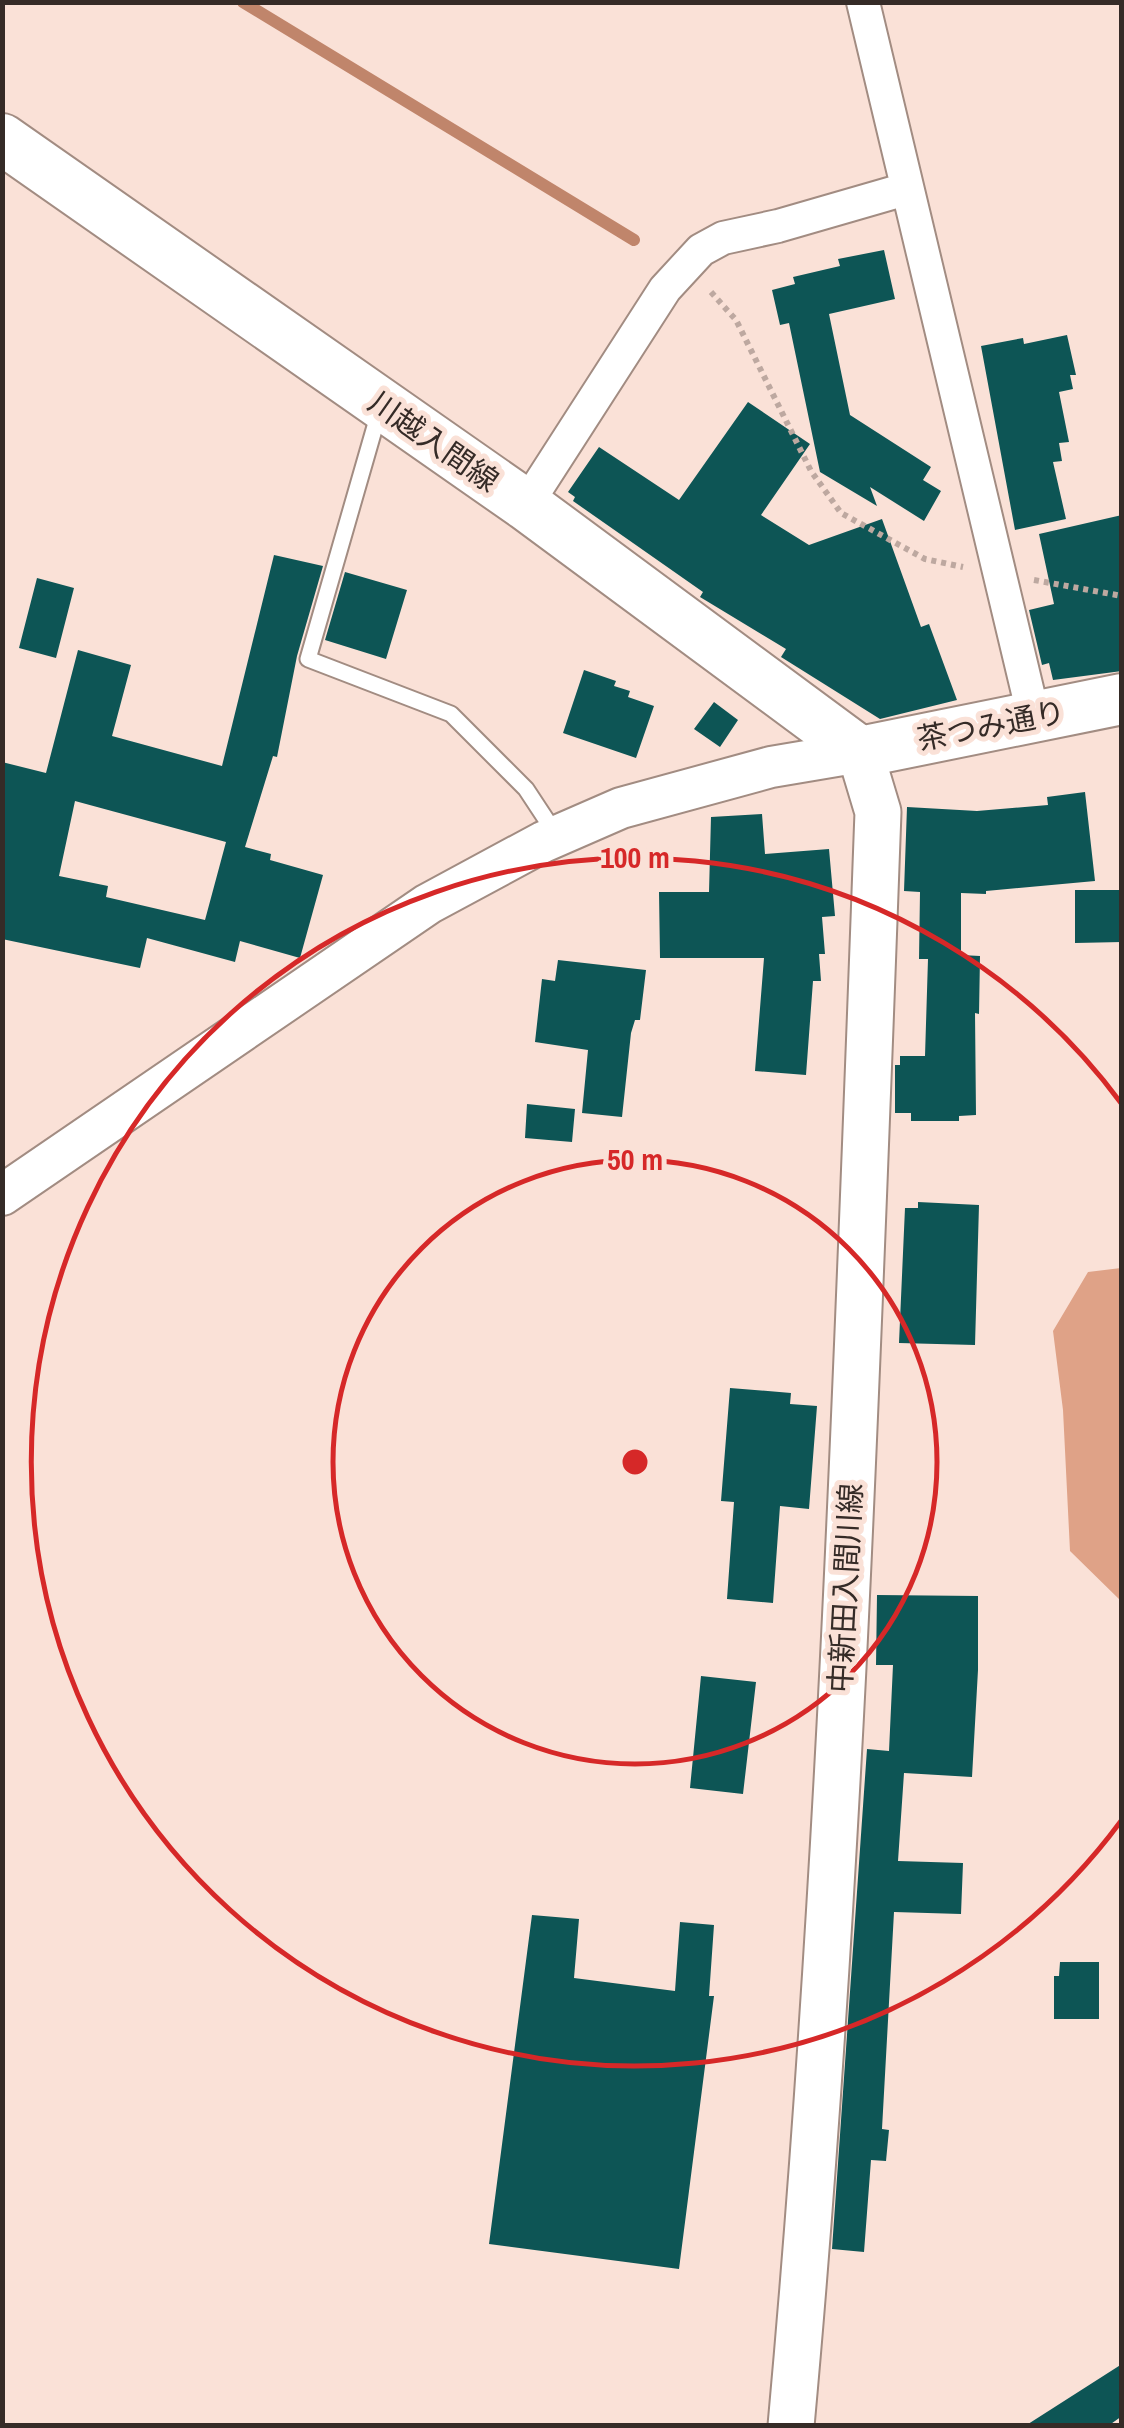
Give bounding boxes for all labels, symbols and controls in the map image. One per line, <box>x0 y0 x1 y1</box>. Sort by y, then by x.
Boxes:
street label: 川越入間線 <box>361 382 507 500</box>
street label: 茶つみ通り <box>914 691 1068 759</box>
text: 100 m <box>600 837 670 877</box>
text: 50 m <box>607 1139 663 1179</box>
centre of rings <box>617 1444 653 1480</box>
street label: 中新田入間川線 <box>820 1482 870 1694</box>

